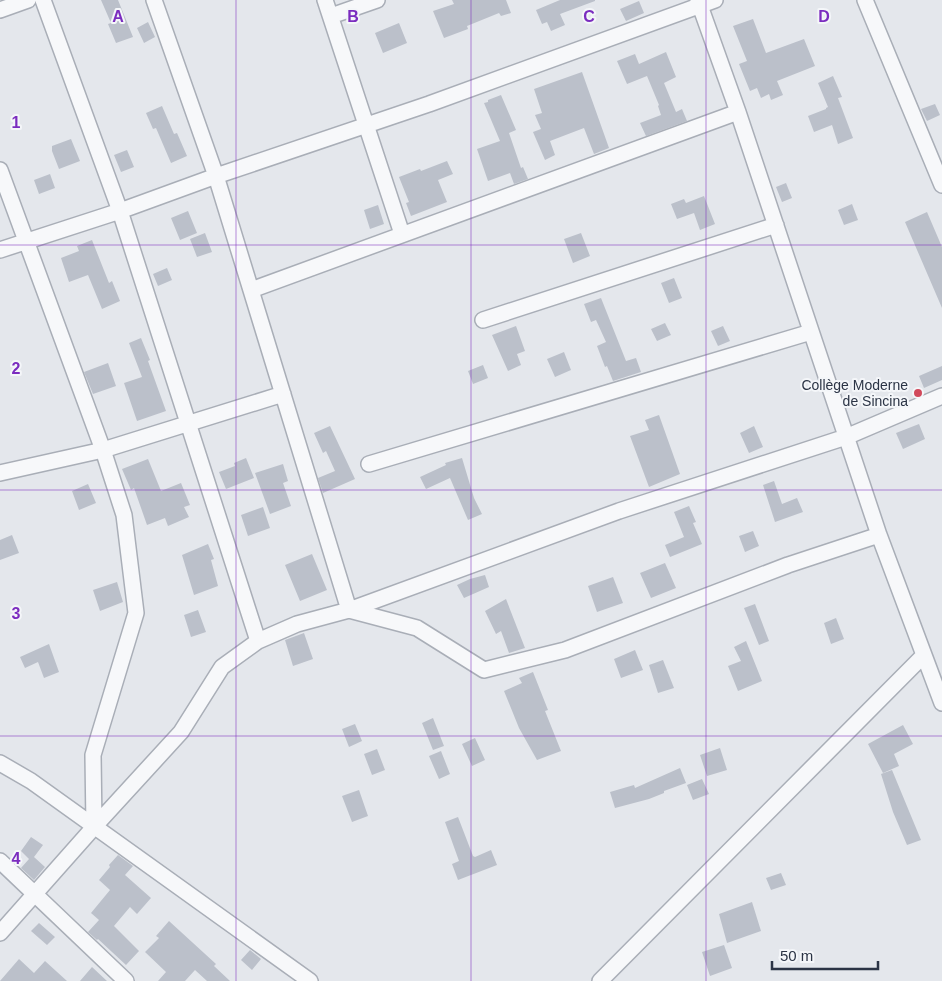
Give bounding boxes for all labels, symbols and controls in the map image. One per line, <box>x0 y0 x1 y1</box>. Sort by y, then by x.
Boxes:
text: A <box>112 8 124 25</box>
text: B <box>347 8 359 25</box>
text: C <box>583 8 595 25</box>
text: D <box>818 8 830 25</box>
text: 1 <box>12 114 21 131</box>
text: 2 <box>12 360 21 377</box>
place label: Collège Moderne de Sincina <box>801 377 908 409</box>
marker: Collège Moderne de Sincina <box>912 387 924 399</box>
text: 3 <box>12 605 21 622</box>
text: 4 <box>12 850 21 867</box>
scale bar <box>772 938 878 970</box>
text: 50 m <box>780 947 813 964</box>

